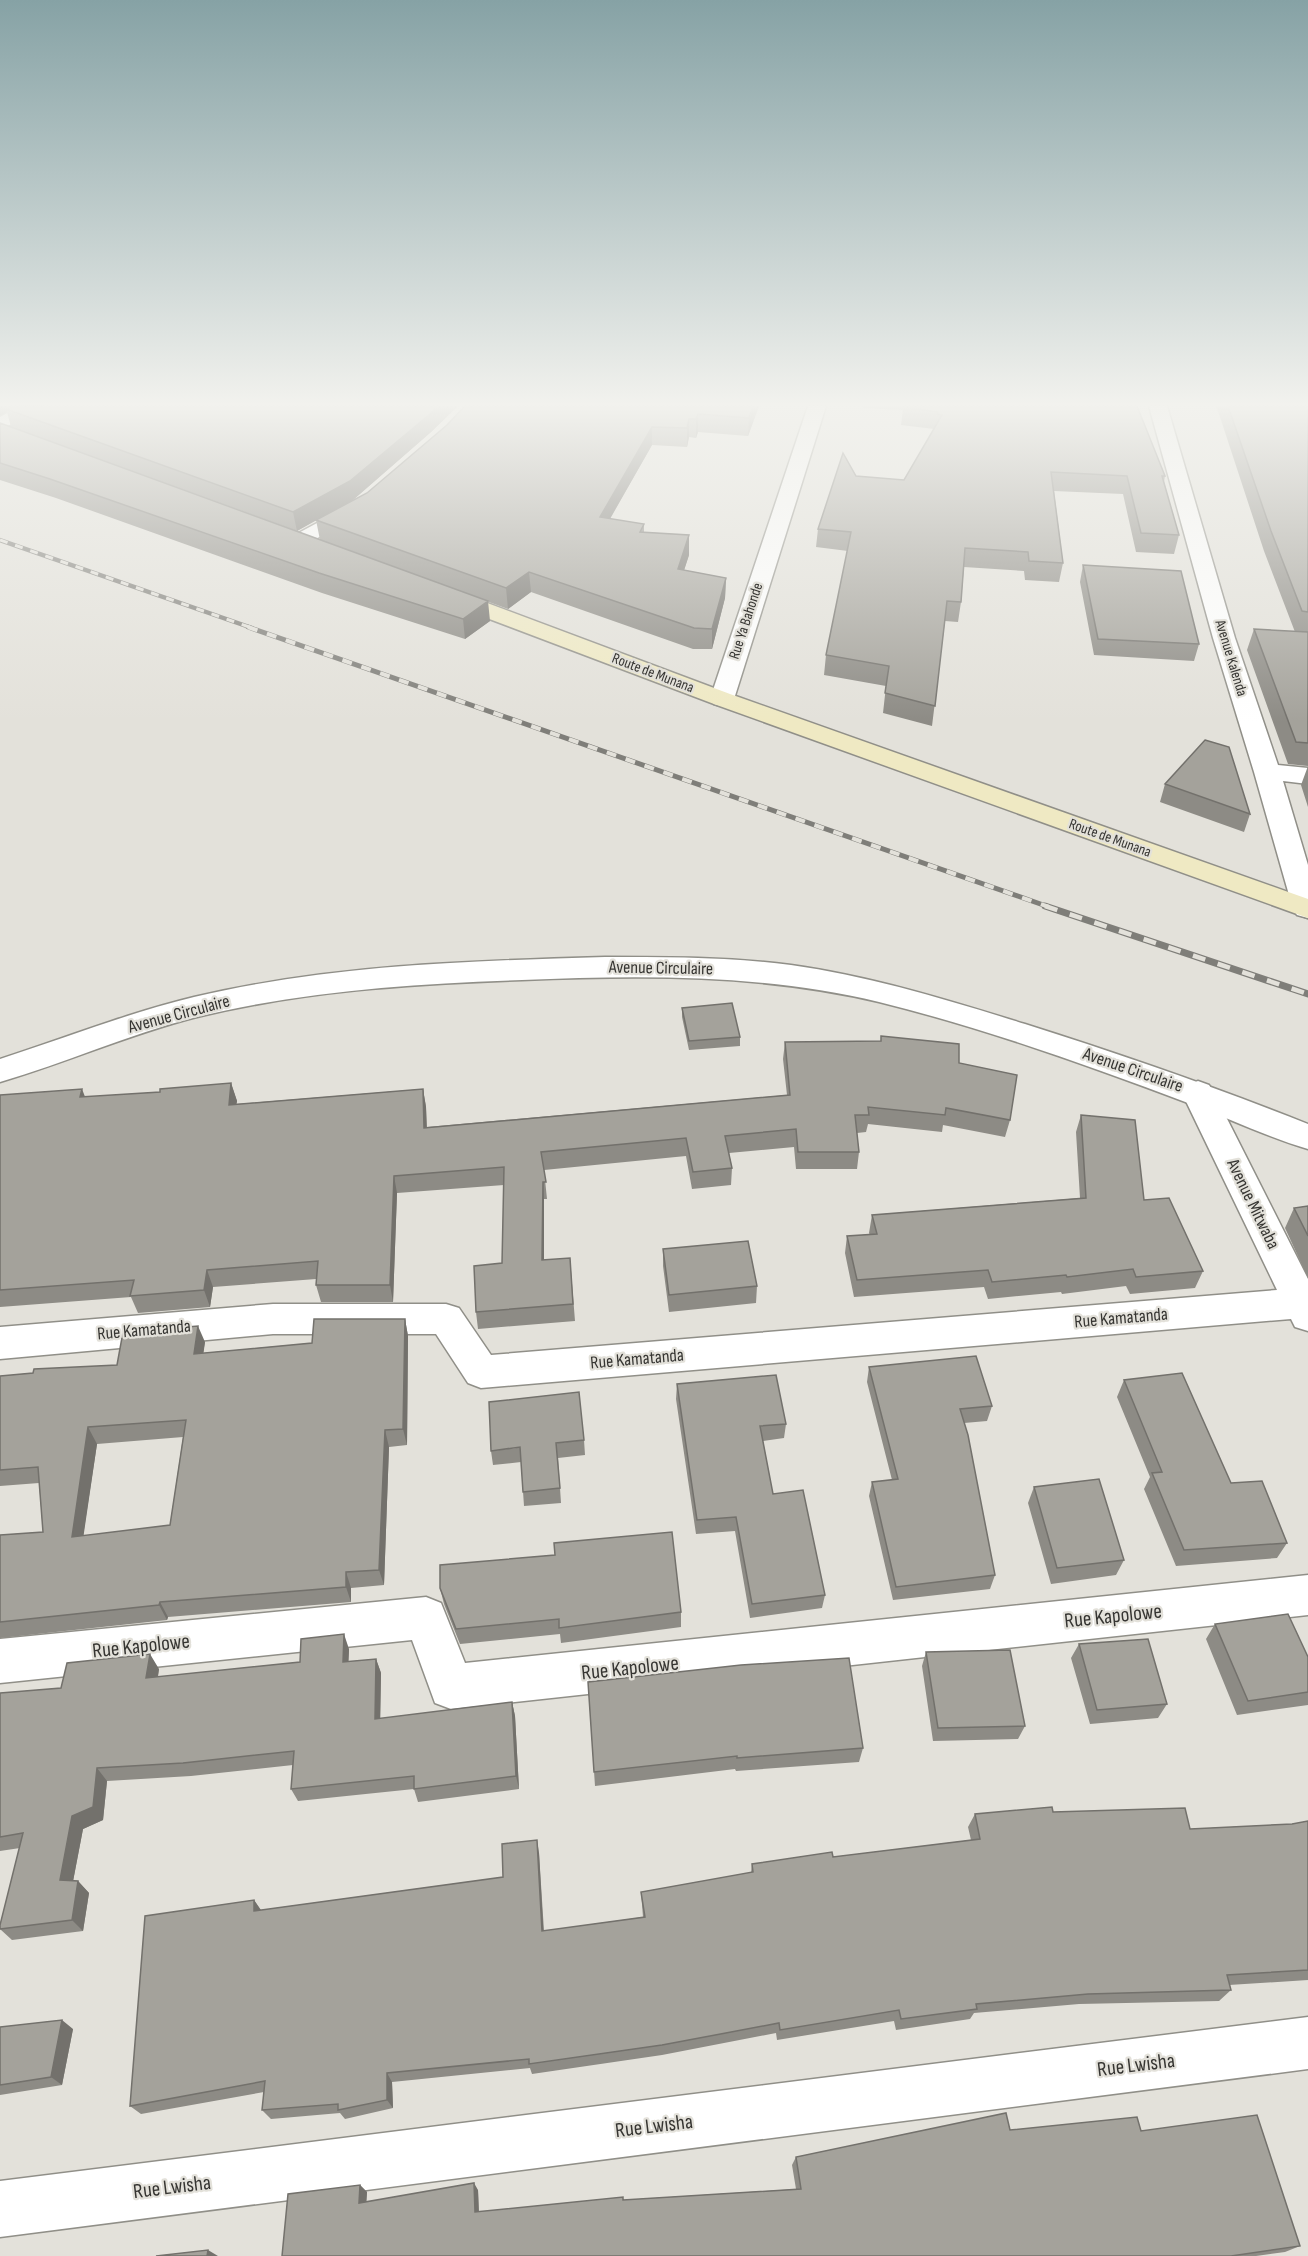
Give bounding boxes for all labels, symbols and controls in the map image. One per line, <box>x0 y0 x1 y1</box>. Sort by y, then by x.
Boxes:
street label: Rue Ya Bahonde <box>725 580 767 662</box>
street label: Avenue Kalenda <box>1210 617 1252 699</box>
street label: Route de Munana <box>609 649 697 697</box>
street label: Route de Munana <box>1066 814 1154 862</box>
street label: Avenue Circulaire <box>608 957 713 979</box>
street label: Avenue Circulaire <box>125 990 232 1038</box>
street label: Avenue Circulaire <box>1079 1043 1186 1097</box>
street label: Avenue Mitwaba <box>1222 1155 1284 1253</box>
street label: Rue Kamatanda <box>1073 1303 1169 1333</box>
street label: Rue Kamatanda <box>96 1315 192 1345</box>
street label: Rue Kamatanda <box>589 1344 685 1374</box>
street label: Rue Kapolowe <box>1063 1598 1163 1634</box>
street label: Rue Kapolowe <box>91 1628 191 1664</box>
street label: Rue Kapolowe <box>580 1650 680 1686</box>
street label: Rue Lwisha <box>1096 2048 1176 2082</box>
street label: Rue Lwisha <box>614 2109 694 2143</box>
street label: Rue Lwisha <box>132 2170 212 2204</box>

